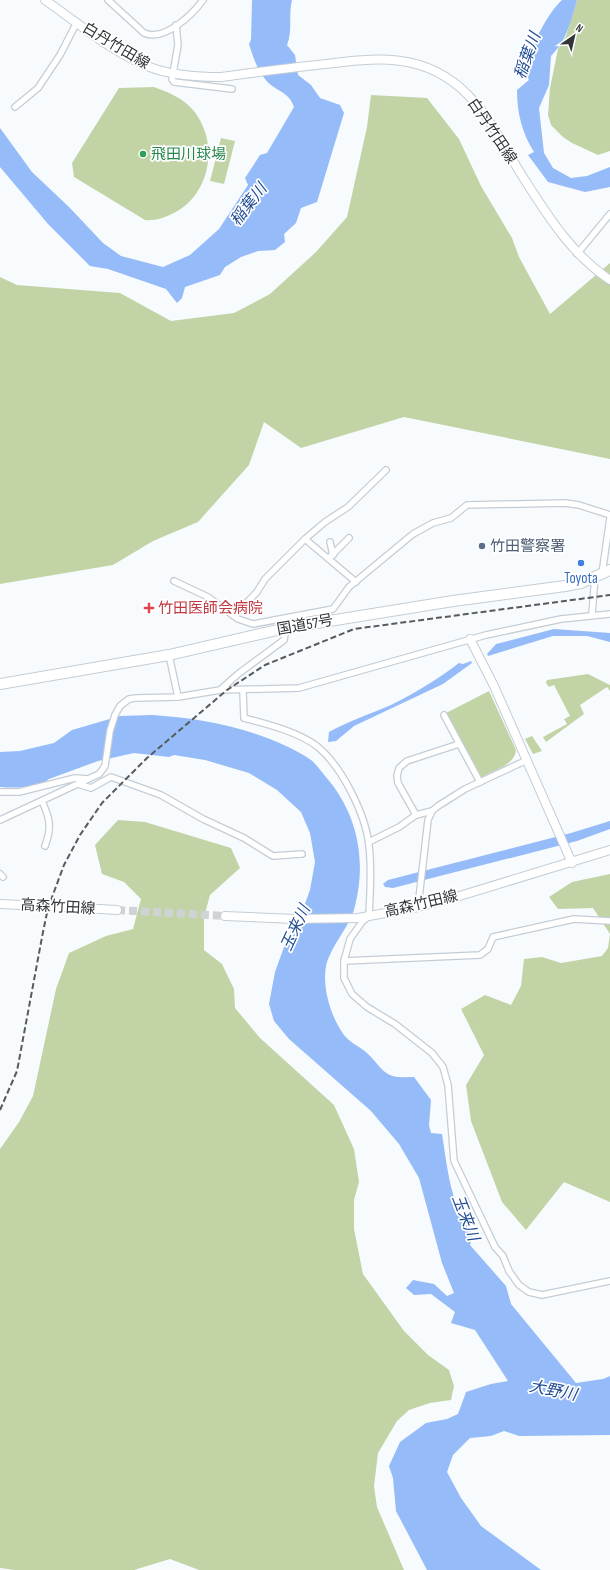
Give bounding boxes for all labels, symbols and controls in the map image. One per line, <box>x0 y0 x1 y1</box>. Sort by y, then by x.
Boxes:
north arrow <box>554 16 594 56</box>
street label: 白丹竹田線 <box>79 19 153 73</box>
text: N <box>573 21 585 35</box>
water label: 稲葉川 <box>511 28 546 82</box>
street label: 白丹竹田線 <box>463 95 521 167</box>
place label: 飛田川球場 <box>151 145 226 164</box>
marker: 飛田川球場 <box>138 149 148 159</box>
water label: 稲葉川 <box>227 179 272 230</box>
place label: 竹田警察署 <box>490 537 565 556</box>
marker: 竹田警察署 <box>477 541 487 551</box>
marker: Toyota <box>576 558 586 568</box>
place label: Toyota <box>564 569 598 588</box>
place label: 竹田医師会病院 <box>158 599 263 618</box>
marker: 竹田医師会病院 <box>143 602 155 614</box>
street label: 国道57号 <box>275 611 335 639</box>
street label: 高森竹田線 <box>382 886 460 922</box>
street label: 高森竹田線 <box>20 896 96 918</box>
water label: 玉来川 <box>277 900 316 954</box>
water label: 玉来川 <box>448 1192 483 1246</box>
water label: 大野川 <box>528 1377 580 1405</box>

